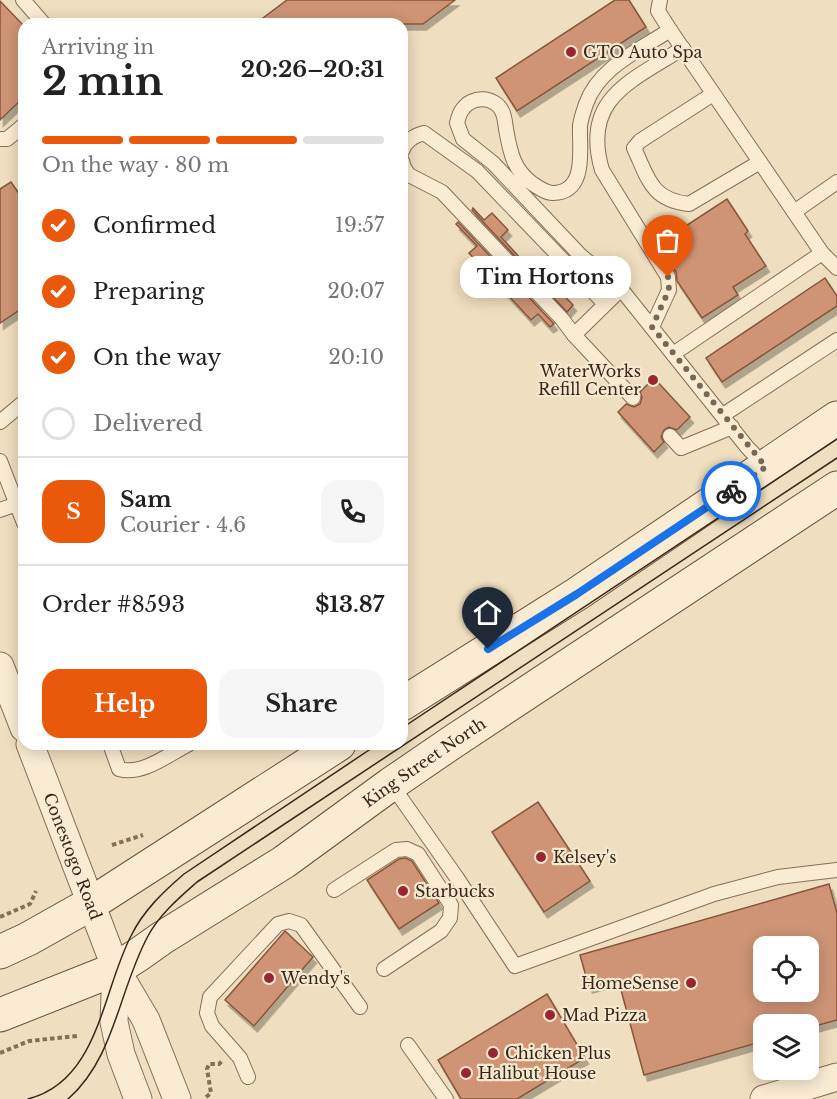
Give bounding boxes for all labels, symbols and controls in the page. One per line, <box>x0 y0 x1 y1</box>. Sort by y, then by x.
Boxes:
text: Arriving in <box>42 35 154 59</box>
place label: GTO Auto Spa <box>583 42 703 62</box>
marker: GTO Auto Spa <box>564 45 578 59</box>
text: 20:26–20:31 <box>241 56 384 83</box>
text: 2 min <box>42 57 163 106</box>
text: On the way · 80 m <box>42 153 229 177</box>
icon: check <box>42 209 75 242</box>
text: Confirmed <box>93 212 216 239</box>
text: 19:57 <box>335 213 384 237</box>
pin <box>642 215 693 277</box>
icon: bag <box>651 224 684 257</box>
callout: Tim Hortons <box>461 256 632 298</box>
text: Tim Hortons <box>477 265 614 289</box>
icon: check <box>42 275 75 308</box>
text: Preparing <box>93 278 204 305</box>
text: 20:07 <box>327 279 384 303</box>
icon: check <box>42 341 75 374</box>
text: On the way <box>93 344 221 371</box>
text: 20:10 <box>329 345 384 369</box>
place label: WaterWorks Refill Center <box>538 361 641 399</box>
marker: WaterWorks Refill Center <box>646 373 660 387</box>
text: Delivered <box>93 410 203 437</box>
courier <box>701 461 761 521</box>
icon: bike <box>715 475 748 508</box>
button: phone <box>321 480 384 543</box>
text: Sam <box>120 486 172 513</box>
text: S <box>66 498 81 525</box>
text: Courier · 4.6 <box>120 513 246 537</box>
pin <box>462 587 513 649</box>
text: Order #8593 <box>42 591 185 618</box>
text: $13.87 <box>315 591 384 618</box>
icon: home <box>471 596 504 629</box>
button: Help <box>42 669 207 738</box>
button: Share <box>219 669 384 738</box>
street label: King Street North <box>359 713 489 811</box>
street label: Conestogo Road <box>39 790 106 923</box>
place label: Kelsey's <box>553 847 616 867</box>
marker: Kelsey's <box>534 850 548 864</box>
place label: Starbucks <box>415 881 495 901</box>
marker: Starbucks <box>396 884 410 898</box>
map controls <box>753 936 819 1080</box>
button: locate <box>753 936 819 1002</box>
place label: Wendy's <box>280 968 350 988</box>
marker: Wendy's <box>262 971 276 985</box>
place label: HomeSense <box>581 973 679 993</box>
marker: HomeSense <box>684 976 698 990</box>
place label: Mad Pizza <box>562 1005 647 1025</box>
marker: Mad Pizza <box>543 1008 557 1022</box>
button: layers <box>753 1014 819 1080</box>
place label: Chicken Plus <box>505 1043 611 1063</box>
marker: Chicken Plus <box>486 1046 500 1060</box>
place label: Halibut House <box>478 1063 596 1083</box>
marker: Halibut House <box>459 1066 473 1080</box>

